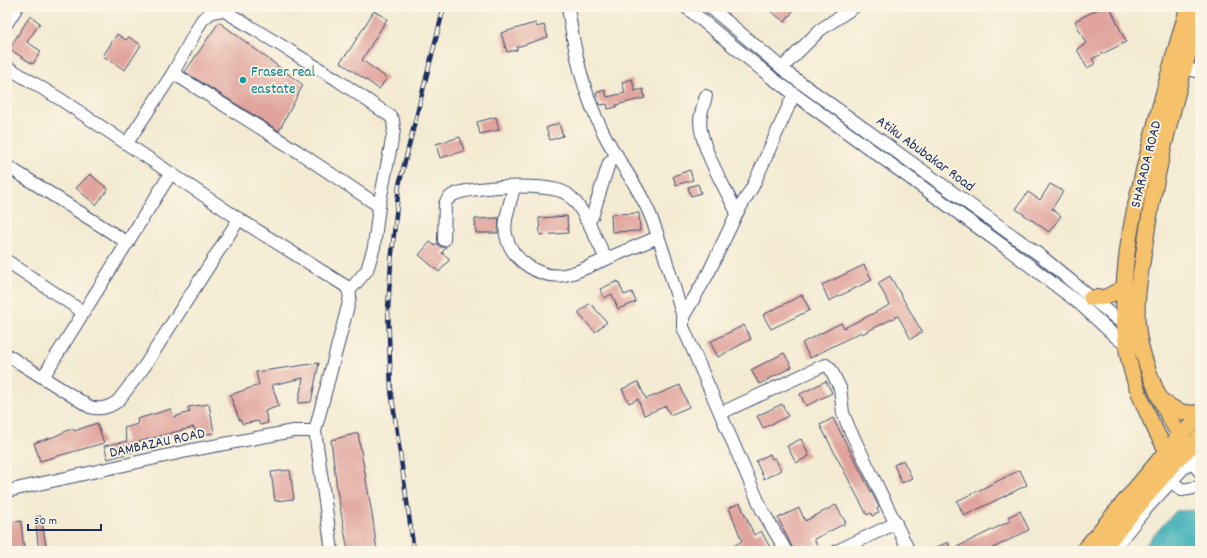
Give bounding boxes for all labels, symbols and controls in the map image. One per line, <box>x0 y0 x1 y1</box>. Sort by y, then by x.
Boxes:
place label: Fraser real eastate <box>251 62 315 101</box>
marker: Fraser real eastate <box>238 75 248 85</box>
street label: Atiku Abubakar Road <box>871 111 979 198</box>
street label: SHARADA ROAD <box>1125 118 1168 210</box>
street label: DAMBAZAU ROAD <box>108 423 208 465</box>
scale bar <box>28 506 101 532</box>
text: 50 m <box>34 513 57 530</box>

